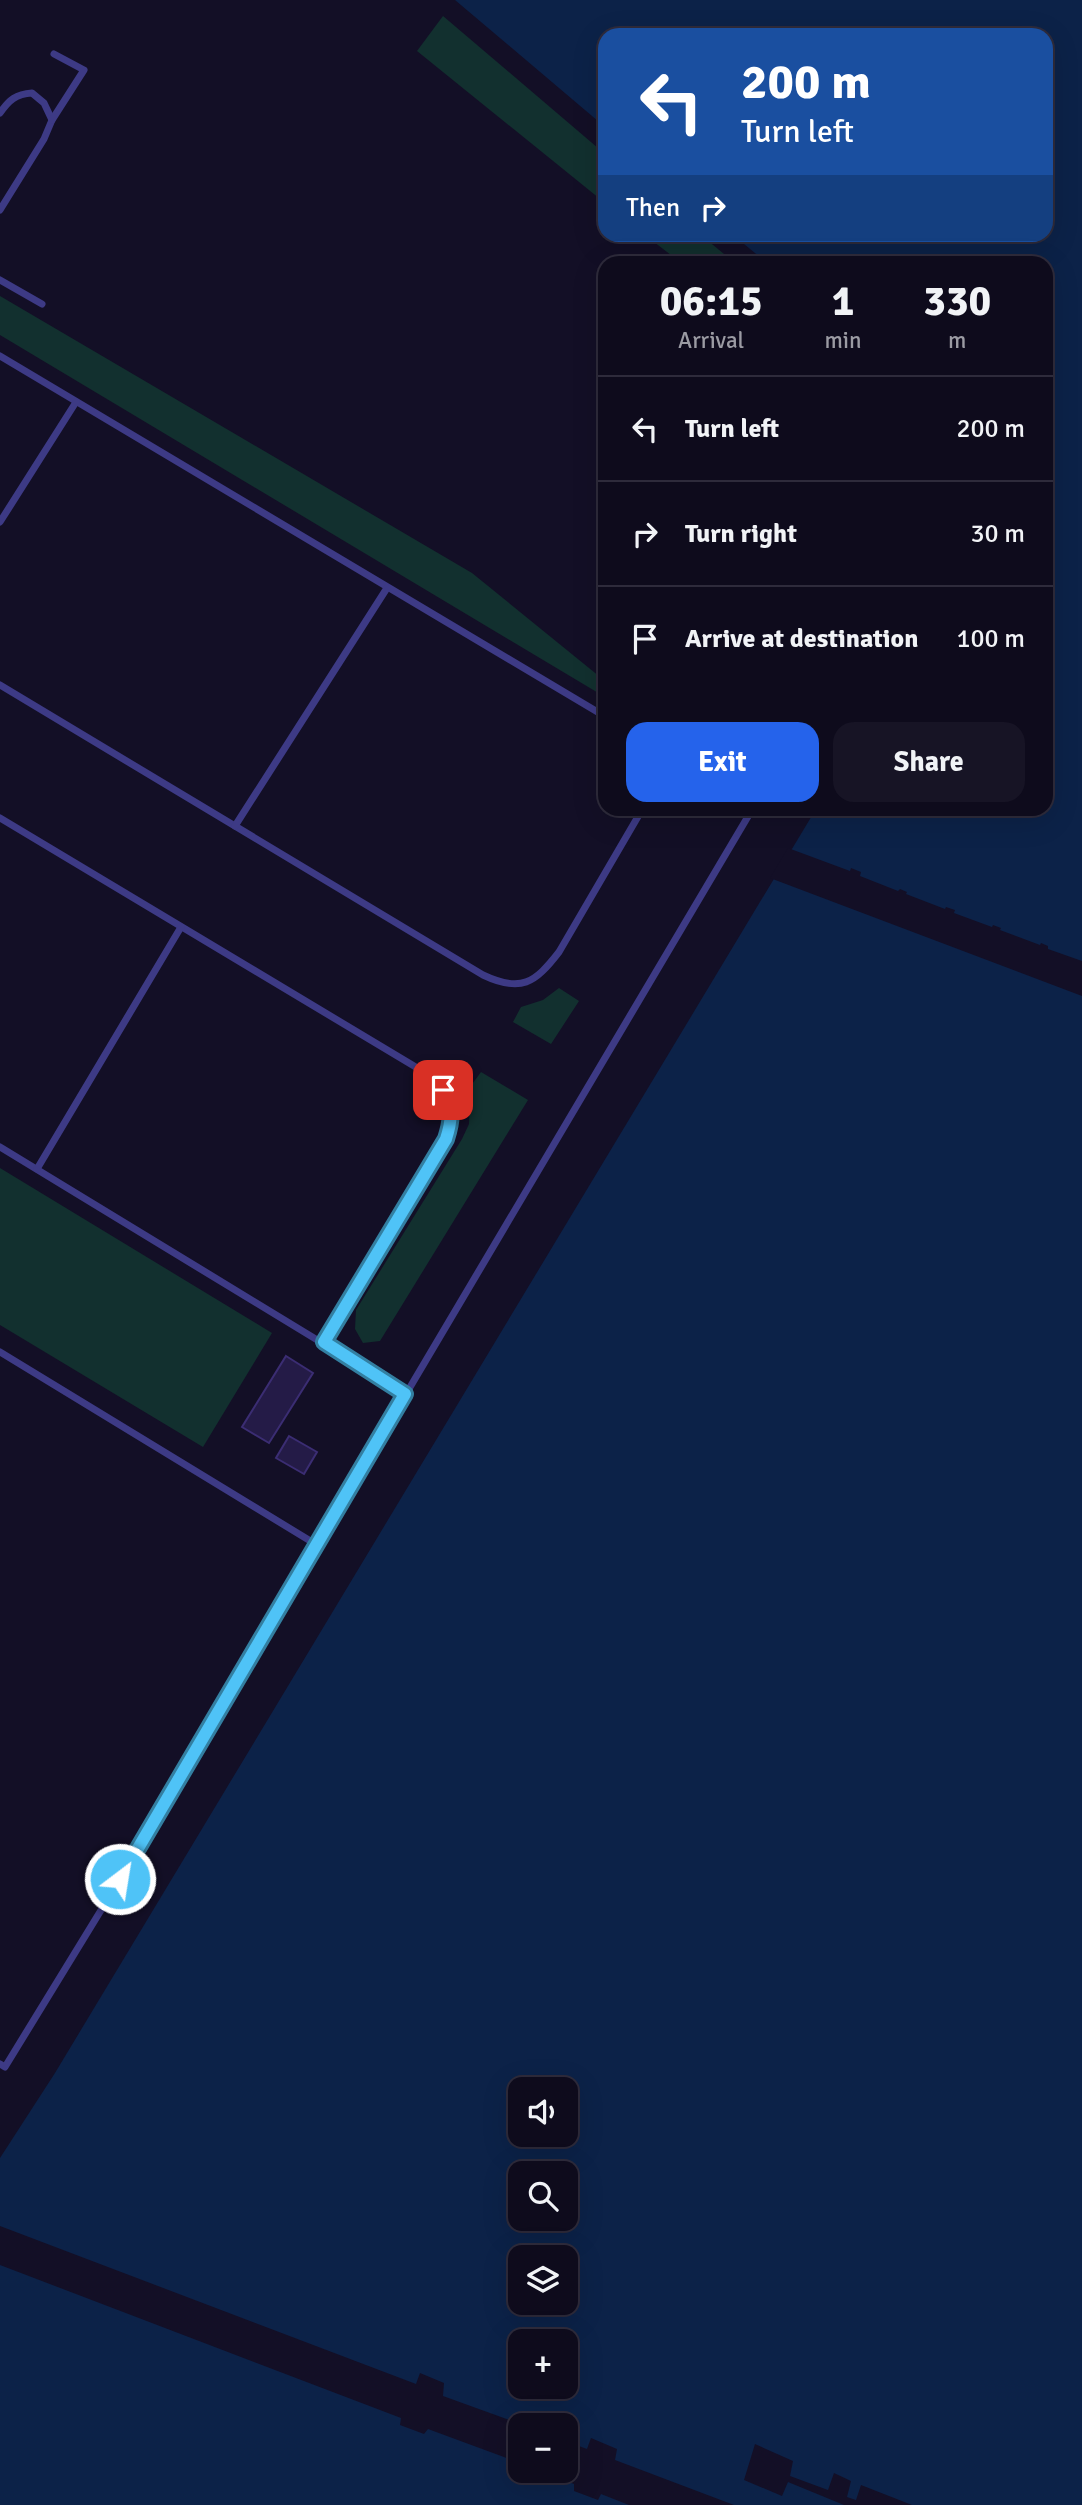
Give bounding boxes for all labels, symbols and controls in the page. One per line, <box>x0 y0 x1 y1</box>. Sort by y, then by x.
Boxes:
text: 200 m <box>741 52 871 112</box>
icon: left <box>626 56 717 147</box>
text: Turn left <box>741 112 854 151</box>
icon: right <box>694 189 732 227</box>
text: Then <box>626 192 680 224</box>
text: 06:15 <box>660 276 763 327</box>
text: 1 <box>832 276 854 327</box>
text: 330 <box>923 276 991 327</box>
text: Arrival <box>678 326 744 355</box>
text: min <box>824 326 862 355</box>
text: m <box>948 326 966 355</box>
icon: left <box>626 410 664 448</box>
text: Turn left <box>685 413 779 445</box>
text: 200 m <box>956 413 1025 445</box>
icon: right <box>626 515 664 553</box>
text: Turn right <box>685 518 797 550</box>
text: 30 m <box>970 518 1025 550</box>
icon: arrive <box>626 620 664 658</box>
text: Arrive at destination <box>685 623 918 655</box>
text: 100 m <box>956 623 1025 655</box>
button: Exit <box>626 722 819 802</box>
button: Share <box>833 722 1025 802</box>
pin <box>413 1060 473 1120</box>
icon: arrive <box>424 1071 462 1109</box>
position arrow <box>83 1842 157 1916</box>
map controls <box>508 2077 578 2483</box>
button: sound <box>508 2077 578 2147</box>
button: search <box>508 2161 578 2231</box>
button: layers <box>508 2245 578 2315</box>
button: + <box>508 2329 578 2399</box>
button: − <box>508 2413 578 2483</box>

